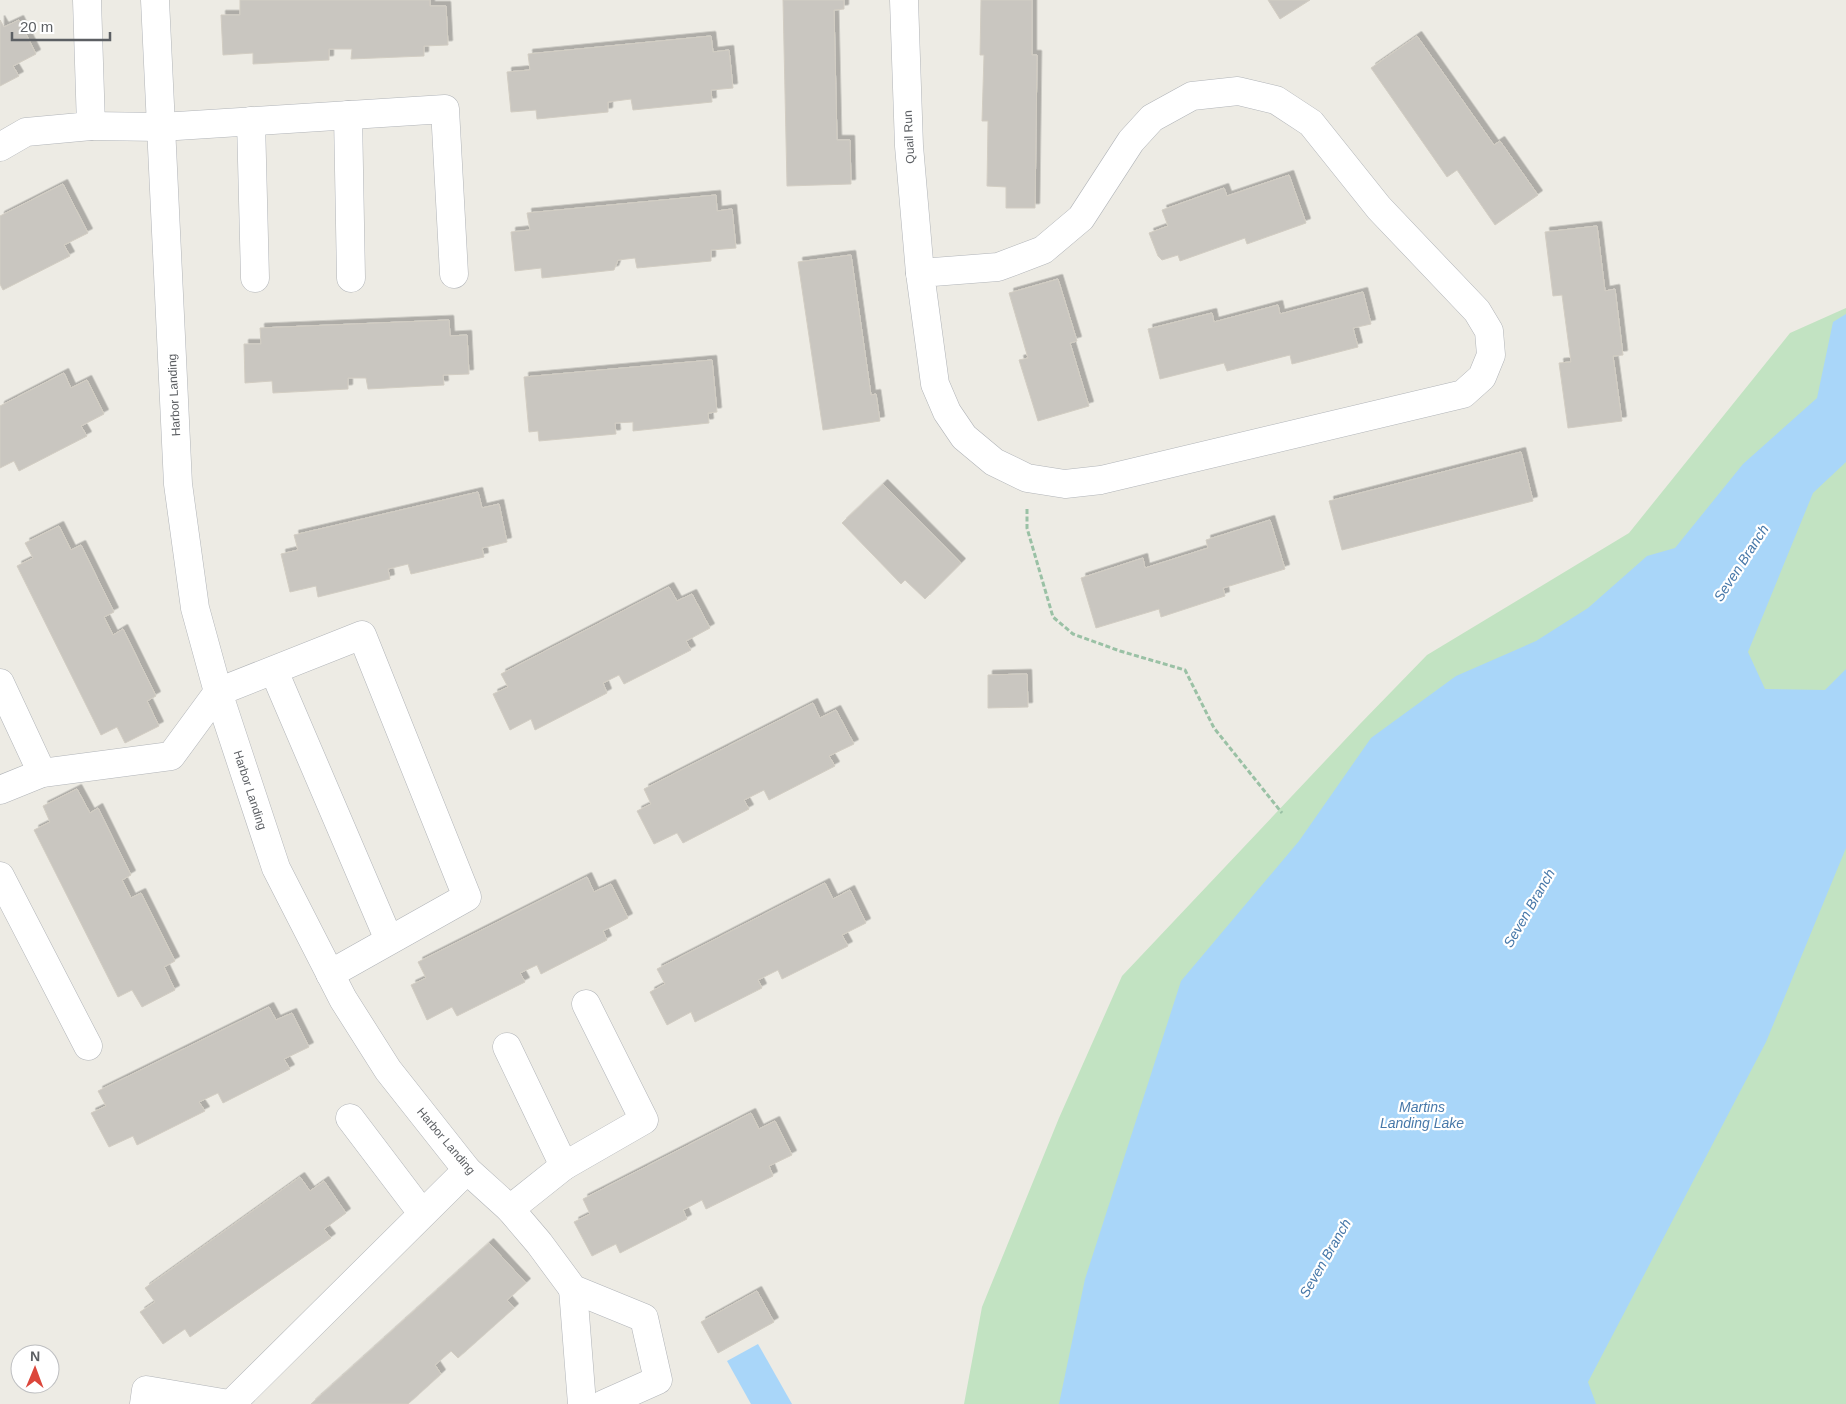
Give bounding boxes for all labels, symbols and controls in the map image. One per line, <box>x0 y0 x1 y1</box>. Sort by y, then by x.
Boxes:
scale bar <box>12 10 110 42</box>
text: 20 m <box>20 18 53 35</box>
street label: Quail Run <box>901 110 917 164</box>
street label: Harbor Landing <box>165 353 183 437</box>
water label: Seven Branch <box>1710 522 1772 604</box>
street label: Harbor Landing <box>231 748 269 832</box>
water label: Seven Branch <box>1500 866 1558 950</box>
water label: Martins Landing Lake <box>1380 1099 1464 1131</box>
street label: Harbor Landing <box>414 1105 478 1177</box>
water label: Seven Branch <box>1296 1216 1354 1300</box>
north arrow <box>10 1344 60 1394</box>
text: N <box>30 1348 40 1364</box>

